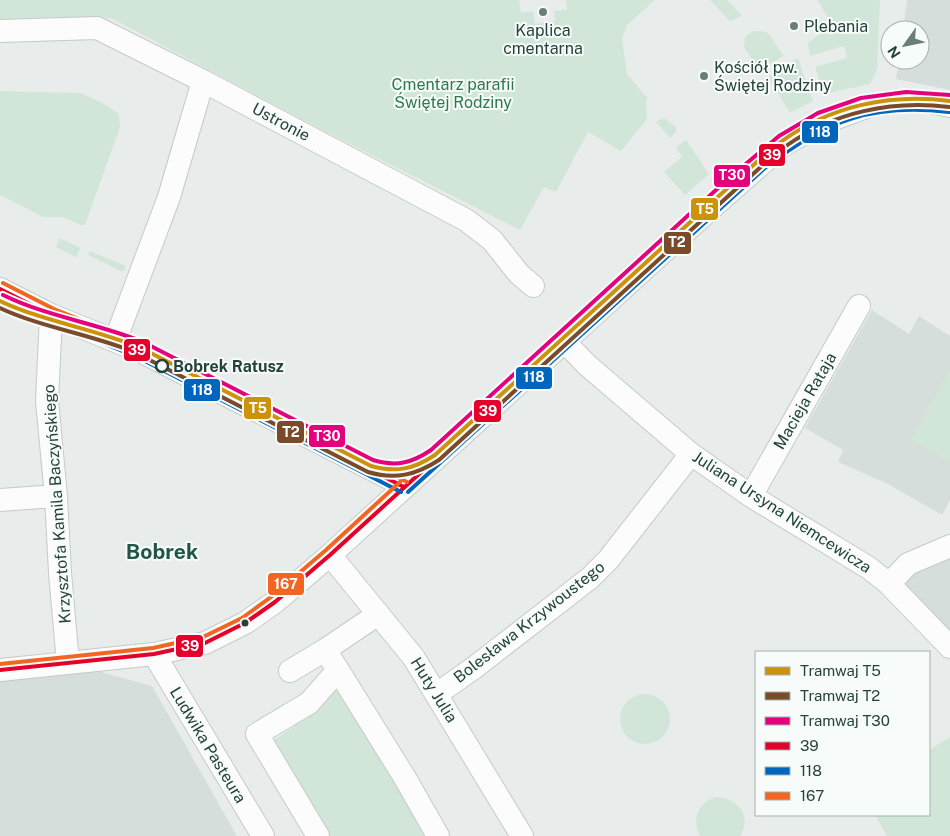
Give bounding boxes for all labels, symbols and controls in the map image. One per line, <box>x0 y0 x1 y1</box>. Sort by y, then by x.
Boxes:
marker: Kaplica cmentarna <box>537 6 549 18</box>
place label: Plebania <box>804 17 868 36</box>
marker: Plebania <box>788 20 800 32</box>
north arrow <box>880 20 930 70</box>
place label: Kaplica cmentarna <box>503 21 583 58</box>
text: N <box>884 43 904 61</box>
place label: Kościół pw. Świętej Rodziny <box>714 58 832 95</box>
marker: Kościół pw. Świętej Rodziny <box>698 70 710 82</box>
park label: Cmentarz parafii Świętej Rodziny <box>392 75 514 112</box>
street label: Ustronie <box>249 99 313 145</box>
line badge: 118 <box>801 120 839 144</box>
text: 118 <box>809 124 831 140</box>
line badge: 39 <box>758 143 786 167</box>
text: 39 <box>763 147 781 163</box>
line badge: T30 <box>713 164 751 188</box>
text: T30 <box>719 167 745 183</box>
line badge: T5 <box>690 197 719 221</box>
text: T5 <box>696 201 714 217</box>
line badge: T2 <box>663 231 692 255</box>
text: T2 <box>668 234 686 250</box>
line badge: 39 <box>123 338 151 362</box>
text: 39 <box>128 342 146 358</box>
street label: Macieja Rataja <box>770 349 840 453</box>
place label: Bobrek Ratusz <box>173 357 284 376</box>
marker: Bobrek Ratusz <box>155 359 169 373</box>
line badge: 118 <box>515 366 553 390</box>
text: 118 <box>523 369 545 385</box>
line badge: 118 <box>183 378 221 402</box>
text: 118 <box>191 382 213 398</box>
street label: Krzysztofa Kamila Baczyńskiego <box>39 384 75 624</box>
line badge: T5 <box>243 396 272 420</box>
line badge: 39 <box>473 399 502 423</box>
text: T5 <box>249 400 267 416</box>
text: 39 <box>479 403 497 419</box>
line badge: T2 <box>276 420 305 444</box>
text: T2 <box>282 424 300 440</box>
line badge: T30 <box>308 424 346 448</box>
text: T30 <box>314 428 340 444</box>
street label: Juliana Ursyna Niemcewicza <box>689 447 875 577</box>
district label: Bobrek <box>126 539 198 564</box>
street label: Bolesława Krzywoustego <box>450 557 608 687</box>
line badge: 167 <box>267 572 305 596</box>
text: 167 <box>274 576 298 592</box>
unlabelled marker <box>240 618 250 628</box>
line badge: 39 <box>175 634 204 658</box>
text: 39 <box>181 638 199 654</box>
legend <box>755 651 930 816</box>
street label: Huty Julia <box>407 654 461 726</box>
text: Tramwaj T5 <box>800 662 881 679</box>
street label: Ludwika Pasteura <box>166 683 250 807</box>
text: Tramwaj T2 <box>800 687 880 704</box>
text: Tramwaj T30 <box>800 712 890 729</box>
text: 39 <box>800 737 819 754</box>
text: 118 <box>800 762 822 779</box>
text: 167 <box>800 787 824 804</box>

